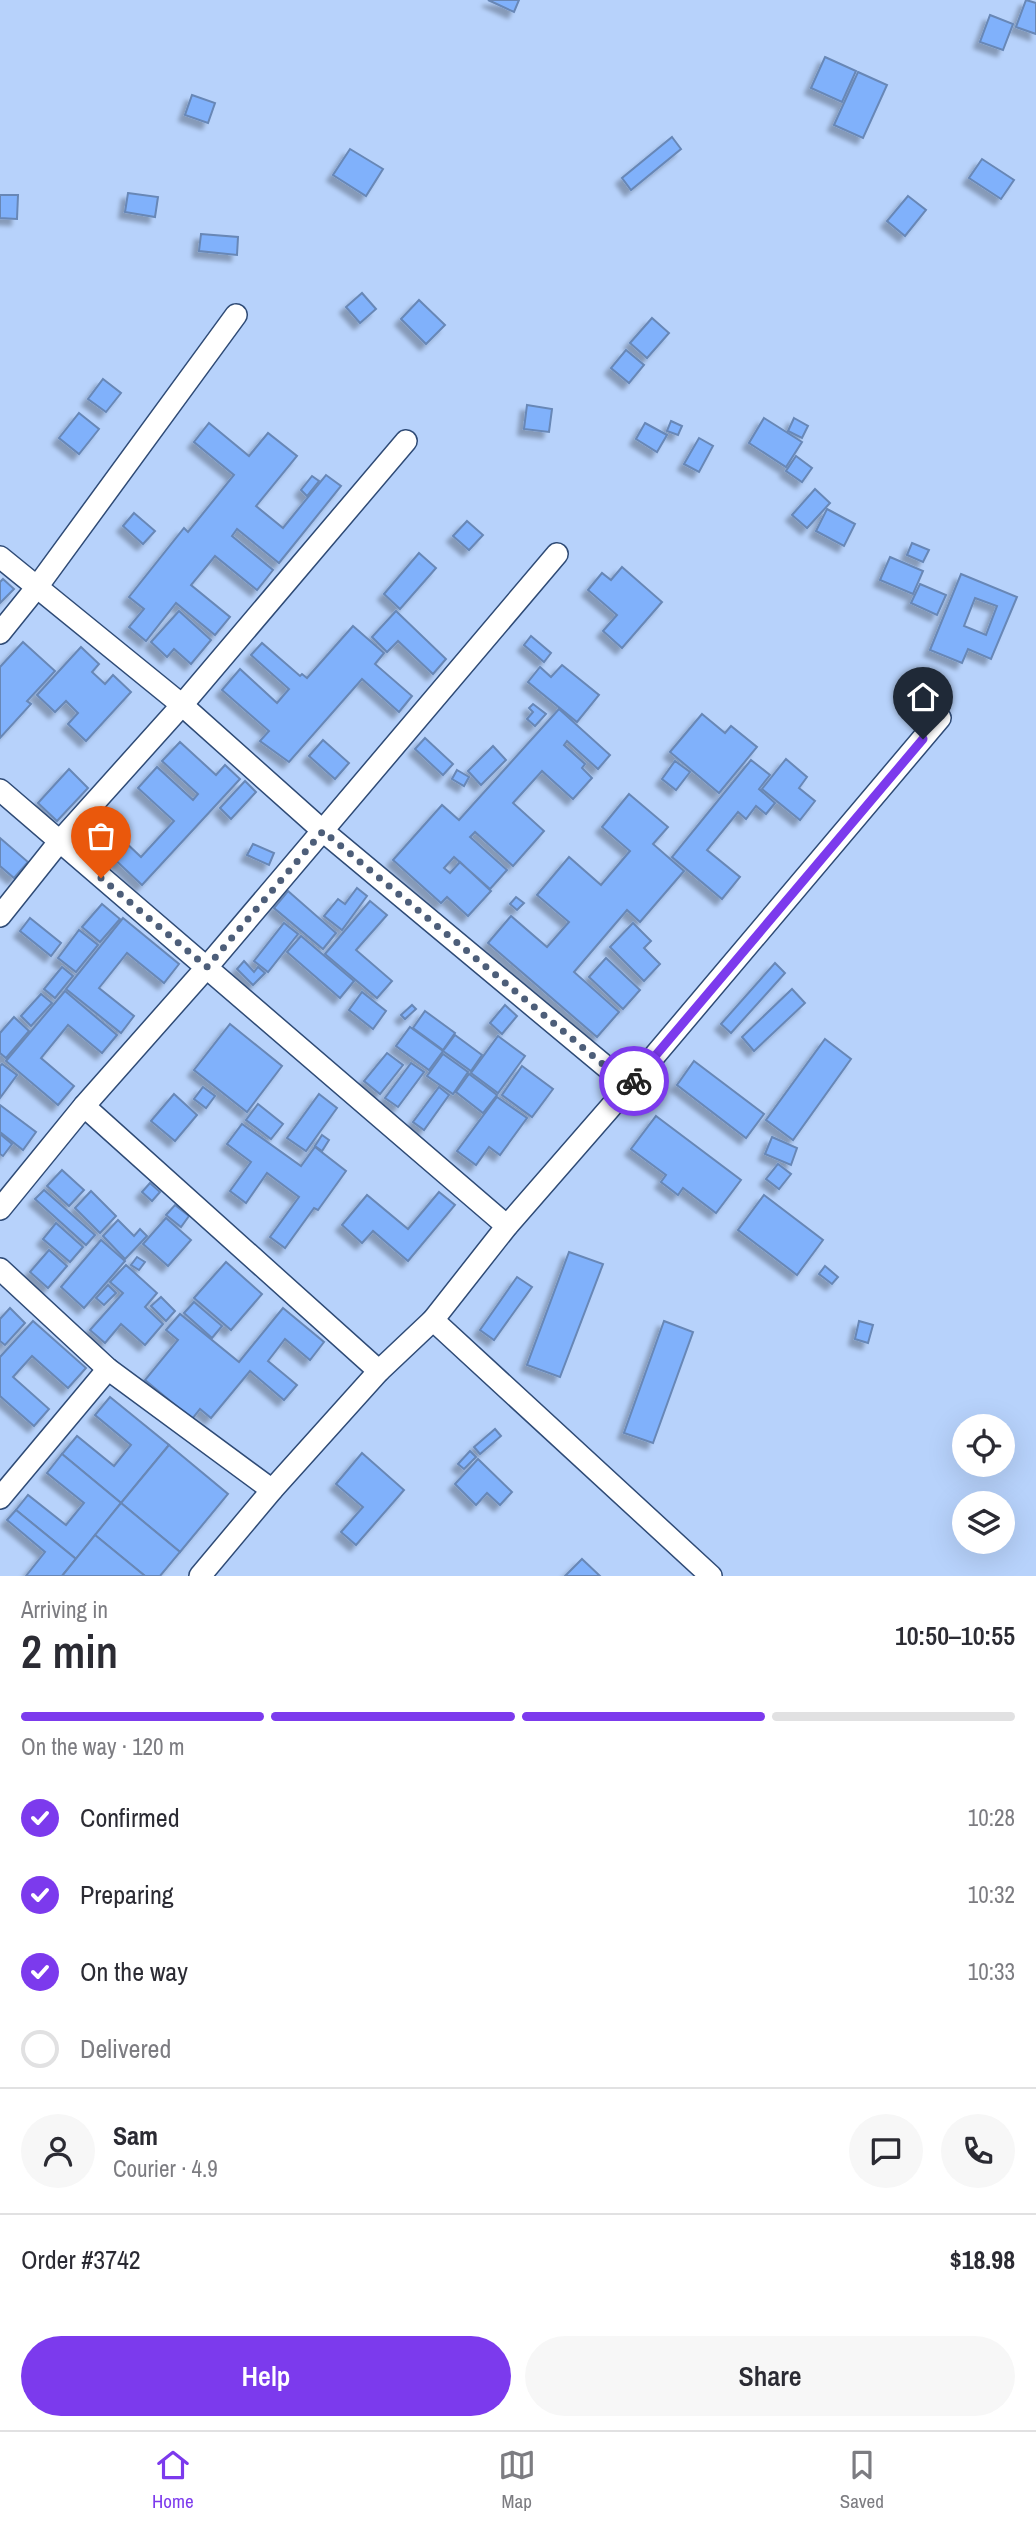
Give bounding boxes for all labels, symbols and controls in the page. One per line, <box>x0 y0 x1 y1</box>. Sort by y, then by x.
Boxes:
pin <box>893 667 953 739</box>
icon: home <box>904 678 942 716</box>
pin <box>71 806 131 878</box>
icon: bag <box>82 817 120 855</box>
courier <box>599 1046 669 1116</box>
icon: bike <box>615 1062 653 1100</box>
map controls <box>952 1414 1015 1554</box>
button: locate <box>952 1414 1015 1477</box>
button: layers <box>952 1491 1015 1554</box>
text: Arriving in <box>21 1594 108 1625</box>
text: 10:50–10:55 <box>895 1618 1015 1653</box>
text: 2 min <box>21 1620 118 1682</box>
text: On the way · 120 m <box>21 1731 185 1762</box>
icon: check <box>21 1799 59 1837</box>
text: Confirmed <box>80 1800 180 1835</box>
text: 10:28 <box>968 1802 1015 1833</box>
icon: check <box>21 1876 59 1914</box>
text: Preparing <box>80 1877 174 1912</box>
text: 10:32 <box>968 1879 1015 1910</box>
icon: check <box>21 1953 59 1991</box>
text: On the way <box>80 1954 188 1989</box>
text: 10:33 <box>968 1956 1015 1987</box>
text: Delivered <box>80 2031 171 2066</box>
button: person <box>21 2114 95 2188</box>
button: chat <box>849 2114 923 2188</box>
button: phone <box>941 2114 1015 2188</box>
text: Sam <box>113 2118 158 2153</box>
text: Courier · 4.9 <box>113 2153 218 2184</box>
text: Order #3742 <box>21 2242 141 2277</box>
text: $18.98 <box>950 2242 1015 2277</box>
button: Help <box>21 2336 511 2416</box>
button: Share <box>525 2336 1015 2416</box>
tab: Home <box>152 2446 194 2514</box>
tab: Map <box>498 2446 536 2514</box>
tab: Saved <box>840 2446 884 2514</box>

